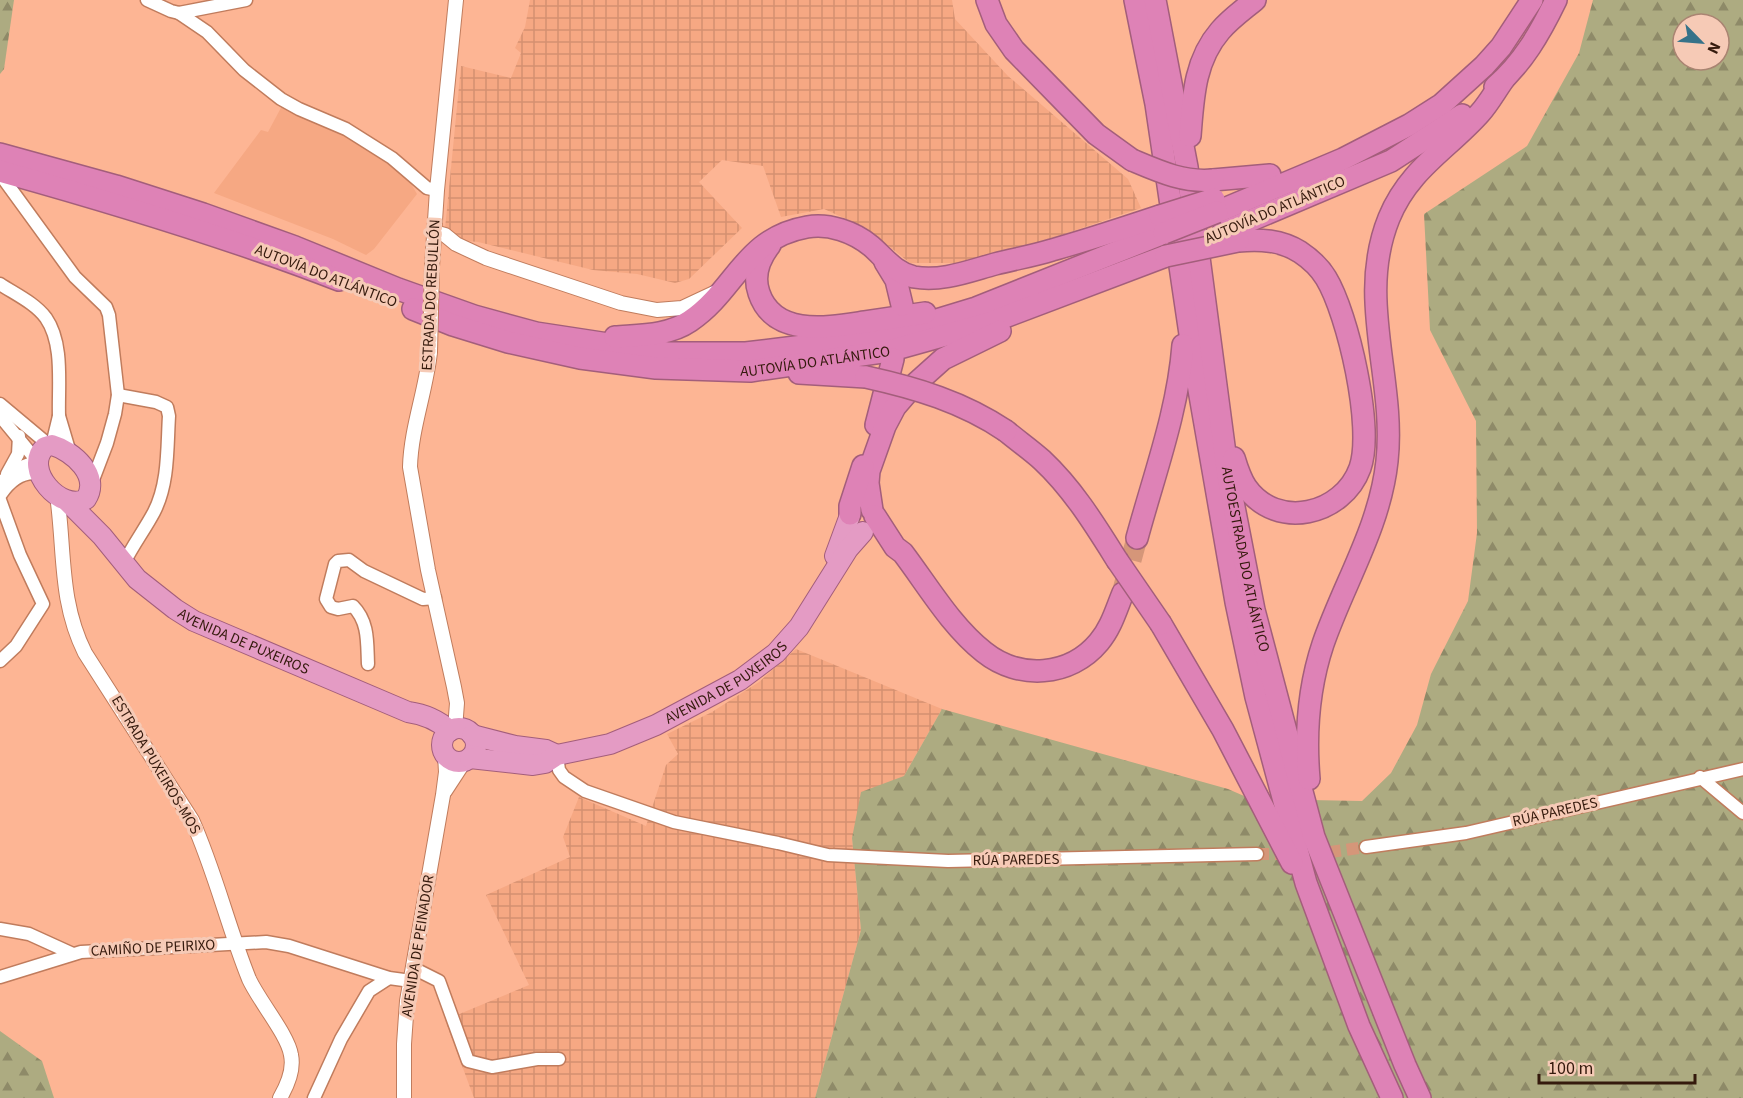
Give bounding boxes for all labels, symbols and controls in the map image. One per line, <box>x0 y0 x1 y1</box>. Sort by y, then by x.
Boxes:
north arrow <box>1671 12 1731 72</box>
text: N <box>1701 38 1726 57</box>
street label: AUTOVÍA DO ATLÁNTICO <box>1202 171 1349 249</box>
street label: ESTRADA DO REBULLÓN <box>417 219 445 371</box>
street label: AUTOVÍA DO ATLÁNTICO <box>252 239 400 313</box>
street label: AUTOVÍA DO ATLÁNTICO <box>740 340 891 382</box>
street label: AUTOESTRADA DO ATLÁNTICO <box>1216 466 1275 654</box>
street label: AVENIDA DE PUXEIROS <box>174 603 313 679</box>
street label: AVENIDA DE PUXEIROS <box>661 637 792 729</box>
street label: ESTRADA PUXEIROS-MOS <box>106 692 206 838</box>
street label: RÚA PAREDES <box>1510 792 1600 832</box>
street label: RÚA PAREDES <box>973 849 1059 871</box>
street label: AVENIDA DE PEINADOR <box>396 873 440 1019</box>
street label: CAMIÑO DE PEIRIXO <box>90 934 216 962</box>
scale bar <box>1539 1047 1695 1085</box>
text: 100 m <box>1548 1056 1593 1081</box>

